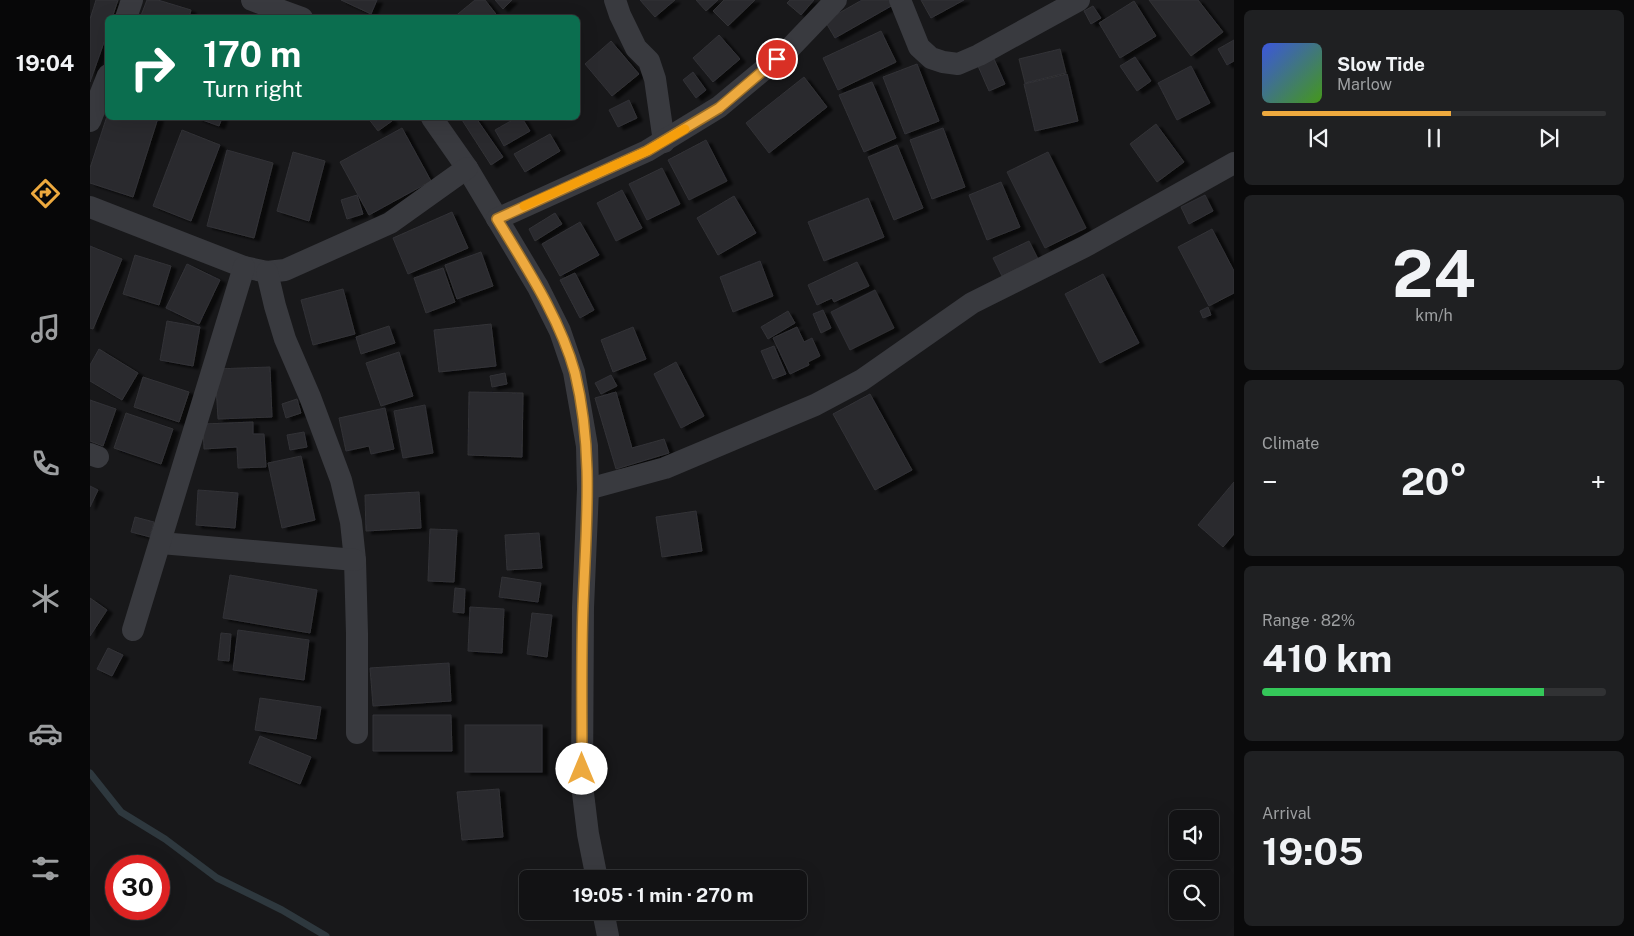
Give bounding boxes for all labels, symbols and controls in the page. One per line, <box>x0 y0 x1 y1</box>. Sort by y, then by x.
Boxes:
text: 170 m <box>203 34 301 75</box>
icon: right <box>120 35 185 100</box>
pin <box>756 38 798 80</box>
icon: arrive <box>763 45 791 73</box>
text: 19:04 <box>16 50 74 76</box>
text: Slow Tide <box>1337 53 1425 75</box>
text: Marlow <box>1337 75 1392 94</box>
text: Turn right <box>203 76 303 102</box>
icon: previous <box>1305 124 1333 152</box>
icon: pause <box>1420 124 1448 152</box>
icon: next <box>1535 124 1563 152</box>
icon: directions <box>28 176 63 211</box>
text: 24 <box>1392 235 1476 312</box>
text: km/h <box>1415 306 1453 325</box>
icon: music <box>28 311 63 346</box>
text: Climate <box>1262 434 1319 453</box>
icon: phone <box>28 446 63 481</box>
text: 20° <box>1401 459 1467 504</box>
text: − <box>1262 465 1278 498</box>
text: + <box>1590 465 1606 498</box>
icon: climate <box>28 581 63 616</box>
text: Range · 82% <box>1262 611 1355 630</box>
text: 410 km <box>1262 636 1392 681</box>
icon: car <box>28 716 63 751</box>
position arrow <box>555 742 607 794</box>
text: Arrival <box>1262 804 1311 823</box>
map controls <box>1169 810 1219 920</box>
button: sound <box>1169 810 1219 860</box>
text: 19:05 <box>1262 829 1364 874</box>
icon: filters <box>28 851 63 886</box>
speed limit sign: 30 <box>105 855 170 920</box>
button: search <box>1169 870 1219 920</box>
text: 19:05 · 1 min · 270 m <box>573 884 753 906</box>

